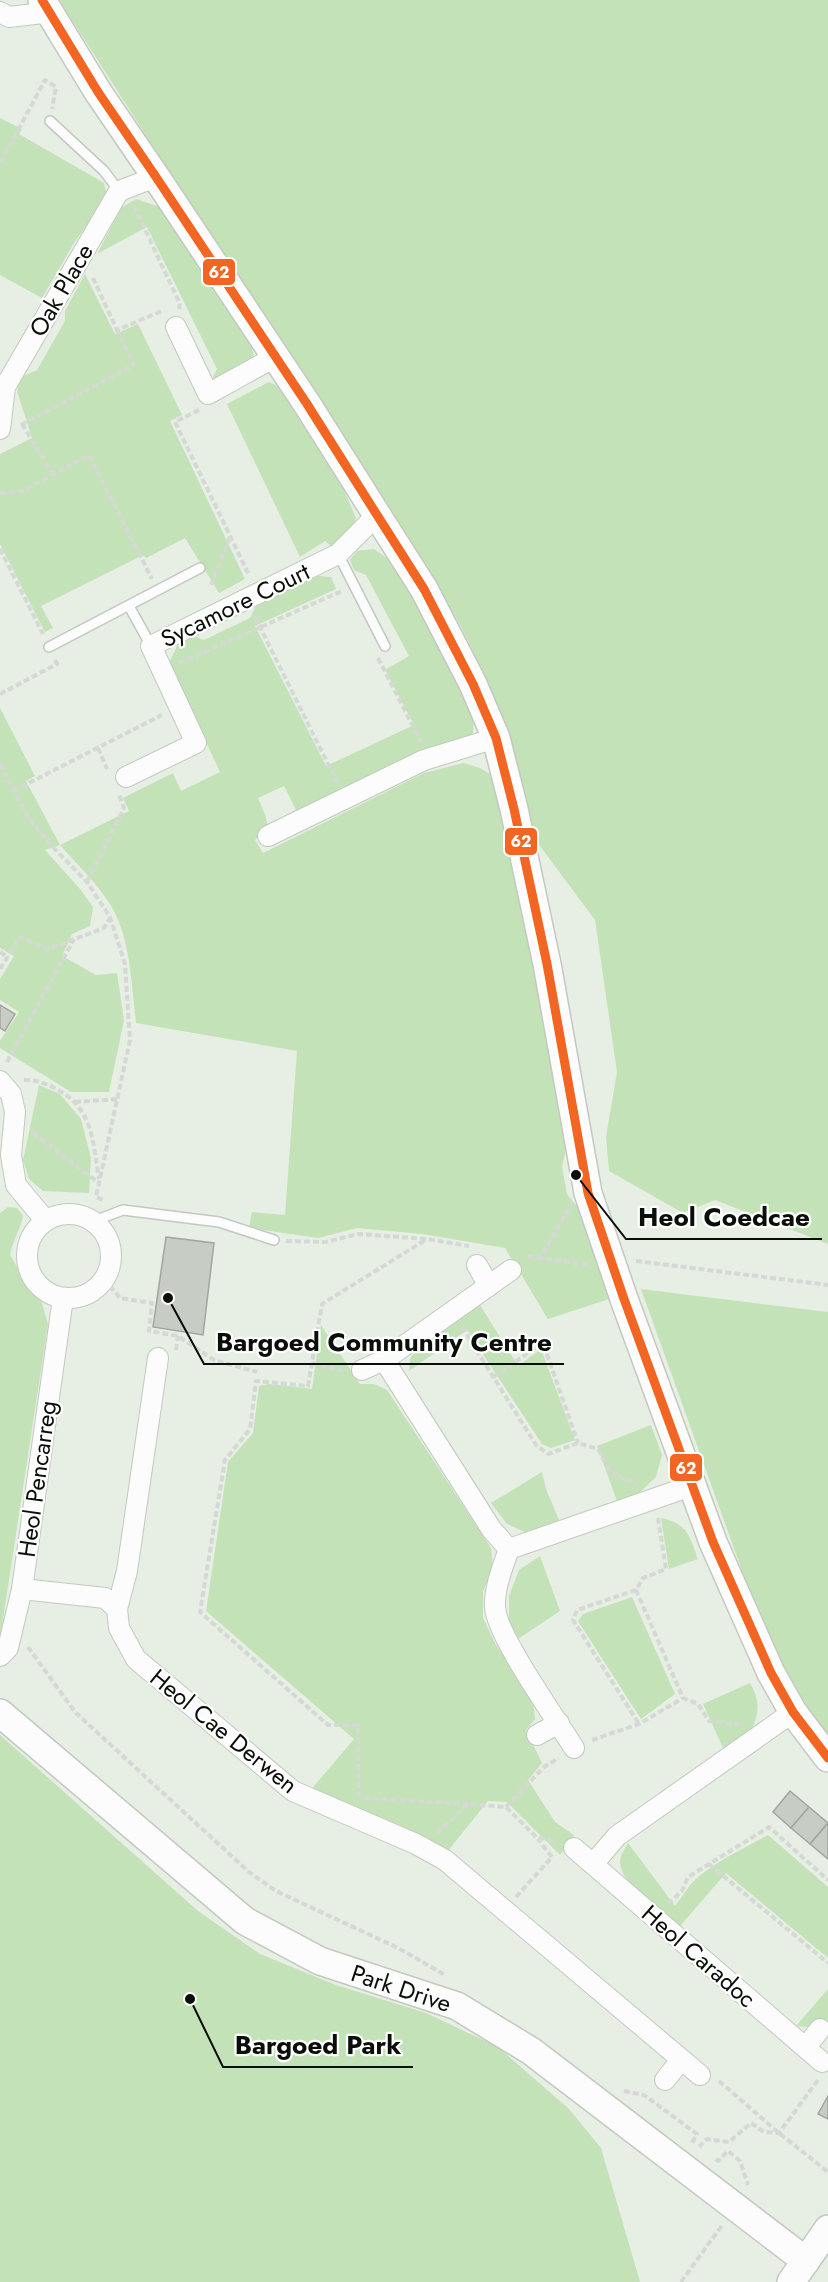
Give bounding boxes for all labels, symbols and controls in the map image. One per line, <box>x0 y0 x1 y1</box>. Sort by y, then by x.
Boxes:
street label: Oak Place <box>20 237 102 343</box>
line badge: 62 <box>202 258 236 286</box>
text: 62 <box>208 261 230 284</box>
street label: Sycamore Court <box>155 554 316 656</box>
line badge: 62 <box>504 827 538 856</box>
text: 62 <box>510 830 532 853</box>
callout: Heol Coedcae <box>626 1195 822 1239</box>
text: Heol Coedcae <box>638 1198 810 1236</box>
callout: Bargoed Community Centre <box>204 1320 564 1364</box>
text: Bargoed Community Centre <box>216 1323 552 1361</box>
street label: Heol Pencarreg <box>9 1398 65 1560</box>
line badge: 62 <box>669 1453 703 1482</box>
text: 62 <box>675 1457 697 1480</box>
street label: Heol Cae Derwen <box>142 1660 306 1802</box>
street label: Heol Caradoc <box>634 1896 764 2016</box>
street label: Park Drive <box>347 1955 456 2020</box>
callout: Bargoed Park <box>223 2023 413 2067</box>
text: Bargoed Park <box>235 2026 401 2064</box>

